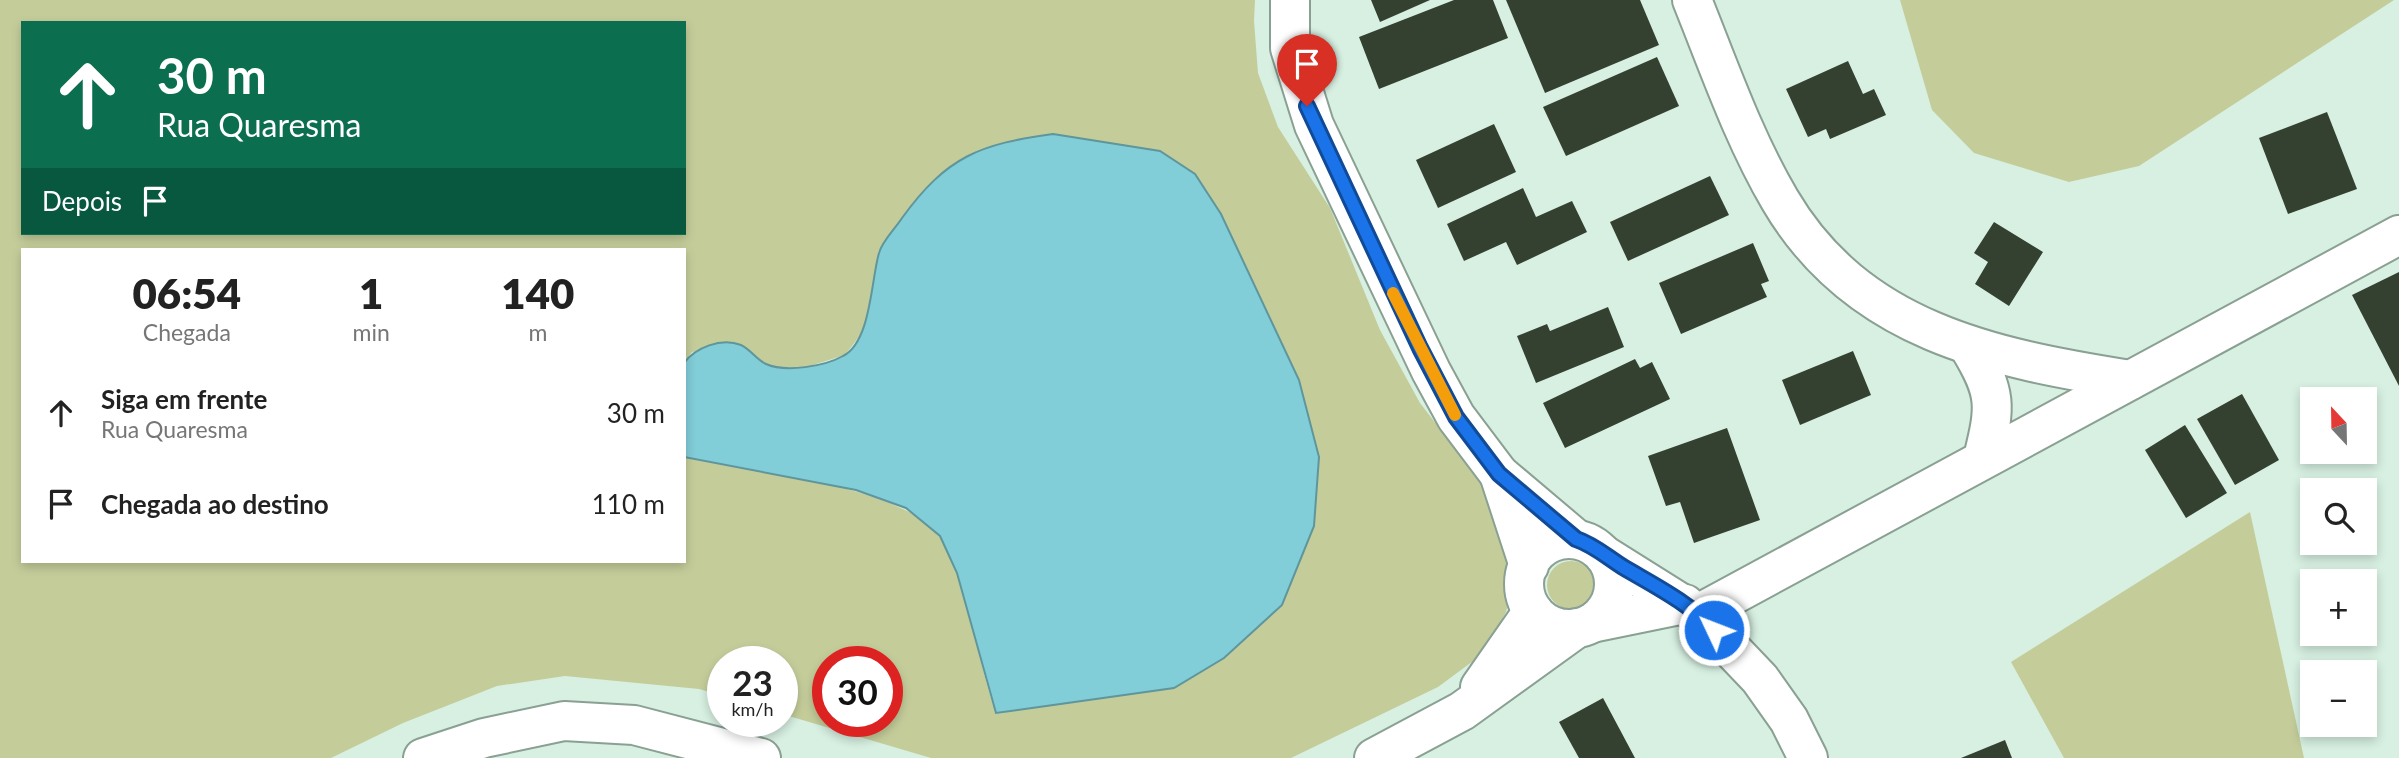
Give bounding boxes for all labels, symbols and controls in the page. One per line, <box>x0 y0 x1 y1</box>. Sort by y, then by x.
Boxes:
pin <box>1277 34 1337 106</box>
icon: arrive <box>1288 45 1326 83</box>
text: 30 m <box>157 46 267 104</box>
icon: ahead <box>42 49 133 140</box>
text: Rua Quaresma <box>157 105 361 144</box>
icon: arrive <box>136 182 174 220</box>
text: Depois <box>42 185 122 217</box>
text: 06:54 <box>133 268 241 318</box>
text: 1 <box>359 268 383 318</box>
text: 140 <box>501 268 574 318</box>
text: Chegada <box>143 318 231 346</box>
text: min <box>353 318 390 346</box>
text: m <box>528 318 547 346</box>
text: Siga em frente <box>101 383 268 415</box>
north arrow <box>2300 387 2376 464</box>
map controls <box>2300 387 2377 737</box>
icon: ahead <box>42 394 80 432</box>
text: 30 m <box>607 397 665 429</box>
text: Rua Quaresma <box>101 415 248 443</box>
button: search <box>2300 478 2377 555</box>
icon: arrive <box>42 485 80 523</box>
text: Chegada ao destino <box>101 488 329 520</box>
text: 110 m <box>592 488 665 520</box>
button: + <box>2300 569 2377 646</box>
position arrow <box>1677 593 1751 667</box>
speed limit sign: 30 <box>812 646 903 737</box>
button: − <box>2300 660 2377 737</box>
text: 23 <box>732 661 773 703</box>
text: km/h <box>731 698 774 720</box>

